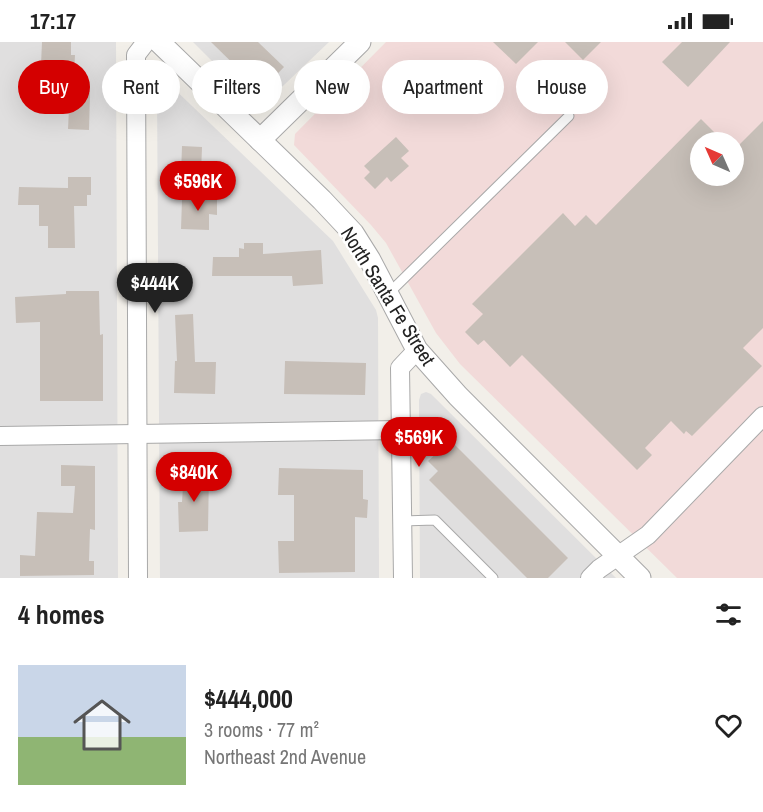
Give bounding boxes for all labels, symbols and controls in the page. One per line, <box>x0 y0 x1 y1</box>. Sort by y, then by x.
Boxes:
text: 17:17 <box>30 6 76 36</box>
chip: Buy <box>18 60 90 114</box>
chip: Rent <box>102 60 180 114</box>
chip: Filters <box>192 60 282 114</box>
chip: New <box>294 60 370 114</box>
chip: Apartment <box>382 60 504 114</box>
chip: House <box>516 60 608 114</box>
north arrow <box>690 132 744 186</box>
map controls <box>690 132 744 186</box>
pin: $596K <box>156 161 240 212</box>
text: $596K <box>174 167 222 194</box>
street label: North Santa Fe Street <box>335 221 442 371</box>
pin: $444K <box>113 263 197 314</box>
text: $444K <box>131 269 179 296</box>
pin: $569K <box>377 417 461 468</box>
text: $569K <box>395 423 443 450</box>
pin: $840K <box>152 452 236 503</box>
text: $840K <box>170 458 218 485</box>
text: 4 homes <box>18 597 105 632</box>
icon: filters <box>712 598 745 631</box>
text: $444,000 <box>204 681 293 716</box>
icon: home <box>66 689 138 761</box>
icon: heart <box>712 709 745 742</box>
text: 3 rooms · 77 m² <box>204 716 319 743</box>
text: Northeast 2nd Avenue <box>204 743 366 770</box>

